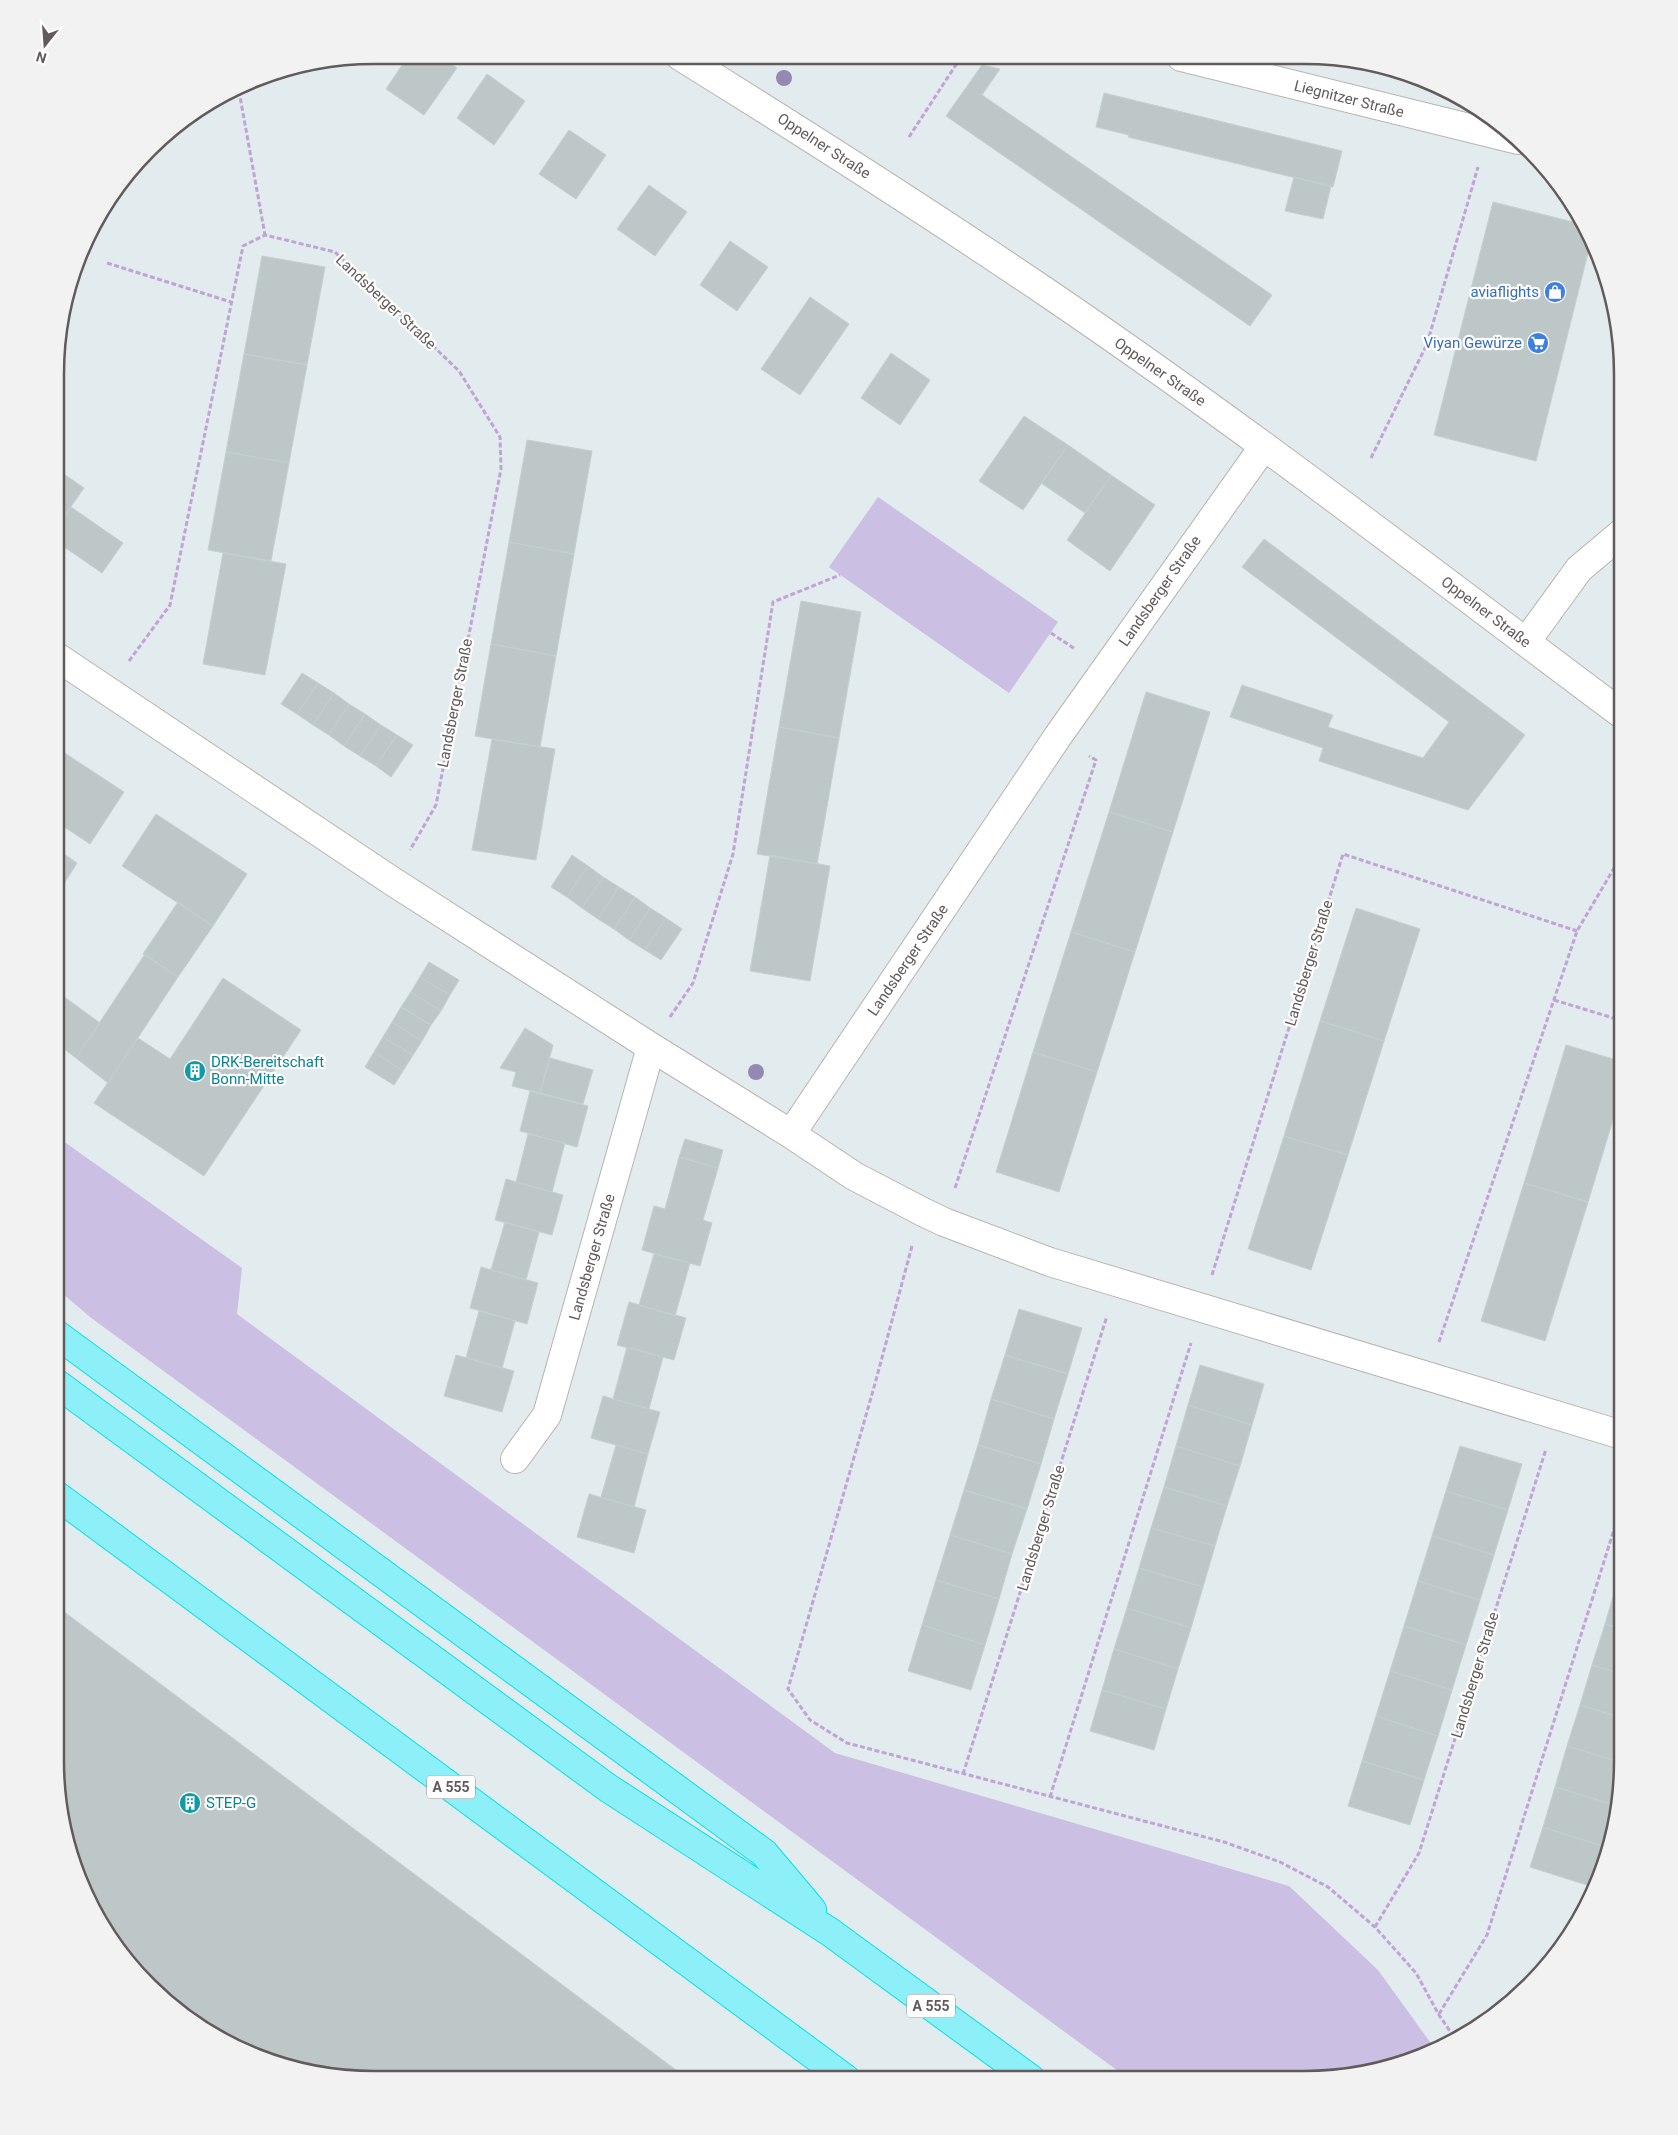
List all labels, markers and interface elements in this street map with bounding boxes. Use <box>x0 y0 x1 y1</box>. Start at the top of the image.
north arrow <box>20 20 70 70</box>
text: N <box>34 48 48 67</box>
street label: Liegnitzer Straße <box>1292 77 1406 121</box>
street label: Oppelner Straße <box>774 109 874 183</box>
street label: Landsberger Straße <box>332 251 440 353</box>
shop icon: aviaflights <box>1543 280 1567 304</box>
place label: aviaflights <box>1470 283 1539 301</box>
supermarket icon: Viyan Gewürze <box>1526 331 1550 355</box>
street label: Oppelner Straße <box>1111 334 1209 410</box>
place label: Viyan Gewürze <box>1424 334 1522 352</box>
street label: Landsberger Straße <box>1115 532 1205 650</box>
street label: Oppelner Straße <box>1438 572 1534 652</box>
street label: Landsberger Straße <box>434 637 476 769</box>
street label: Landsberger Straße <box>1281 898 1337 1028</box>
street label: Landsberger Straße <box>864 901 952 1019</box>
place label: DRK-Bereitschaft Bonn-Mitte <box>211 1053 324 1088</box>
building icon: DRK-Bereitschaft Bonn-Mitte <box>183 1059 207 1083</box>
street label: Landsberger Straße <box>565 1192 619 1322</box>
street label: Landsberger Straße <box>1013 1463 1069 1593</box>
street label: Landsberger Straße <box>1447 1610 1503 1740</box>
road number: A 555 <box>427 1775 475 1798</box>
building icon: STEP-G <box>178 1791 202 1815</box>
place label: STEP-G <box>206 1794 256 1812</box>
road number: A 555 <box>907 1994 955 2018</box>

